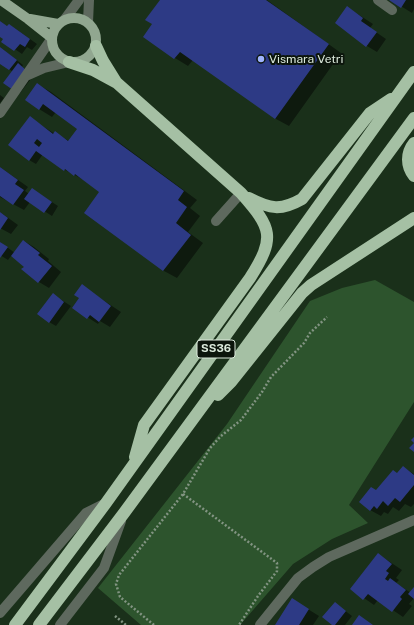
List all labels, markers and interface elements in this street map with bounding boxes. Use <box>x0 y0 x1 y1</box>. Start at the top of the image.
place label: Vismara Vetri <box>269 52 344 66</box>
marker: Vismara Vetri <box>256 54 266 64</box>
road number: SS36 <box>197 340 235 358</box>

